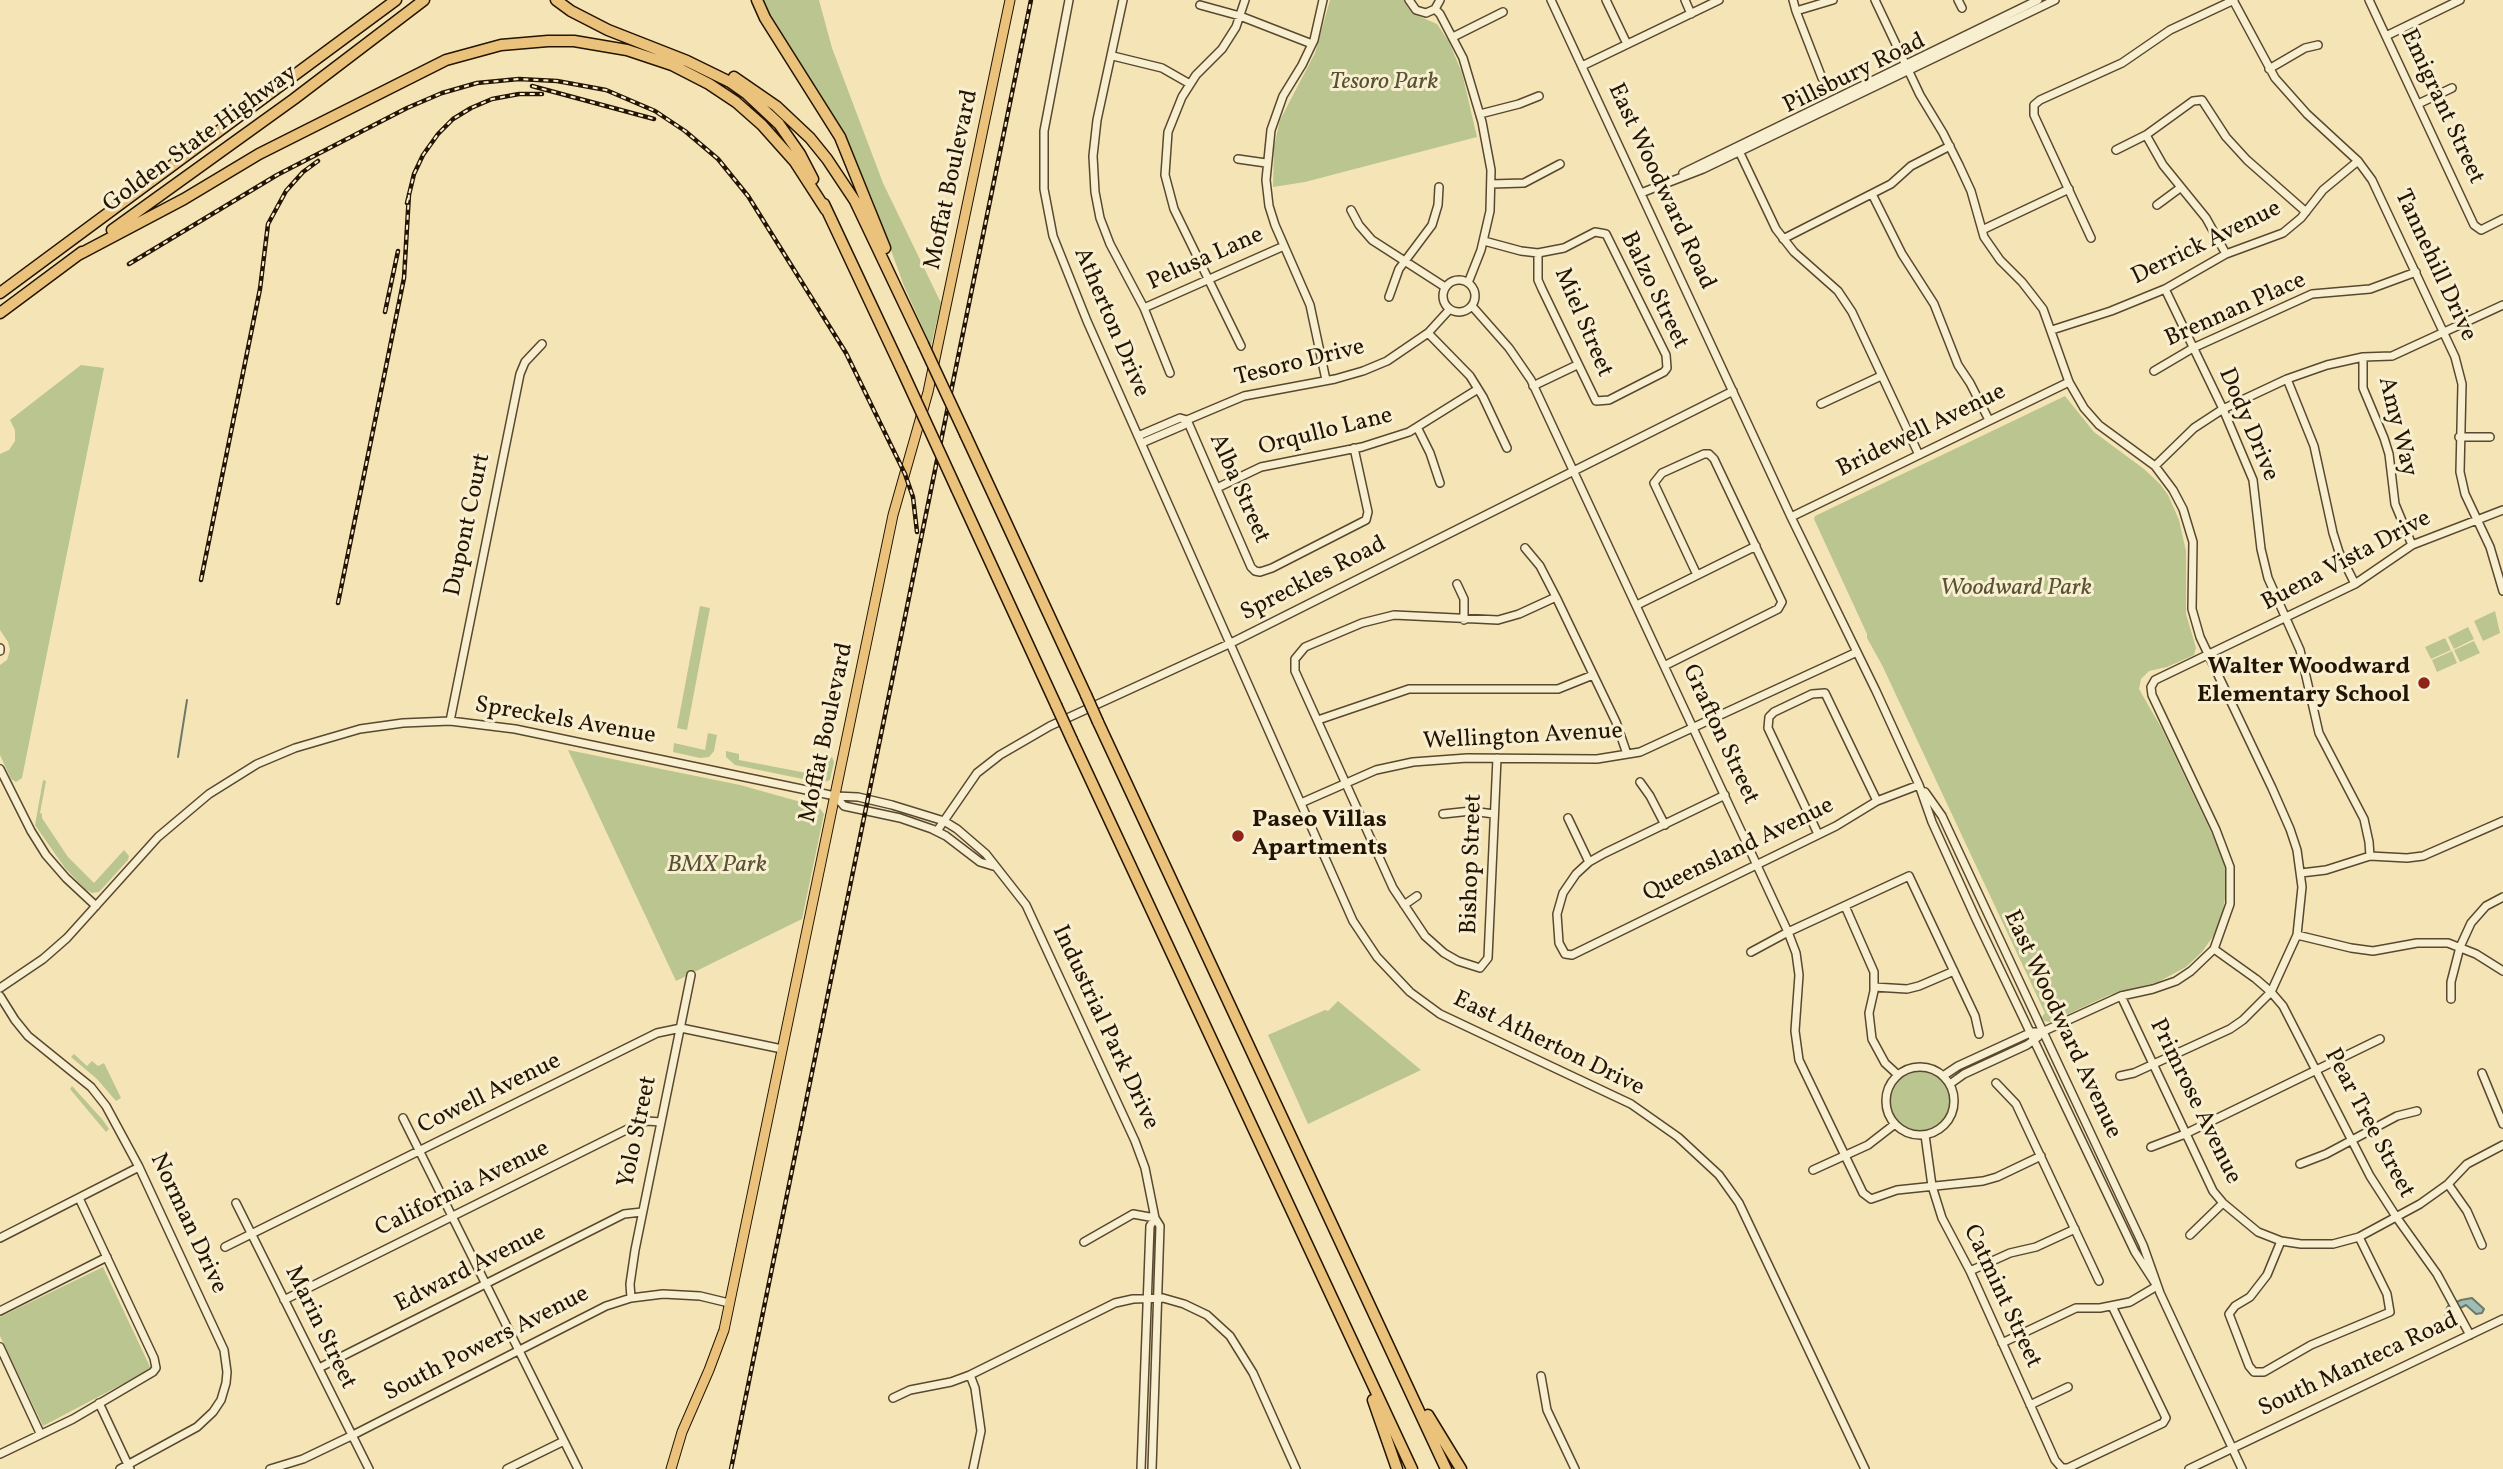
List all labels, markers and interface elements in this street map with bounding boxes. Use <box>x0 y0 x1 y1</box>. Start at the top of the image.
street label: Emigrant Street <box>2393 25 2489 189</box>
street label: Pillsbury Road <box>1779 28 1931 122</box>
street label: Golden State Highway <box>98 60 304 220</box>
park label: Tesoro Park <box>1330 70 1438 98</box>
street label: East Woodward Road <box>1600 79 1720 295</box>
street label: Moffat Boulevard <box>920 87 986 273</box>
street label: Tannehill Drive <box>2386 186 2482 346</box>
street label: Derrick Avenue <box>2128 195 2286 293</box>
street label: Pelusa Lane <box>1144 222 1268 298</box>
street label: Balzo Street <box>1612 228 1694 354</box>
street label: Atherton Drive <box>1066 244 1154 402</box>
street label: Miel Street <box>1546 264 1618 382</box>
street label: Brennan Place <box>2161 267 2311 355</box>
street label: Tesoro Drive <box>1232 334 1368 394</box>
street label: Dody Drive <box>2210 364 2284 486</box>
street label: Amy Way <box>2370 374 2422 480</box>
street label: Bridewell Avenue <box>1833 379 2011 485</box>
street label: Orqullo Lane <box>1256 402 1396 464</box>
street label: Alba Street <box>1201 430 1275 548</box>
street label: Dupont Court <box>440 451 498 599</box>
street label: Buena Vista Drive <box>2257 505 2437 619</box>
street label: Spreckles Road <box>1236 531 1392 629</box>
park label: Woodward Park <box>1940 576 2092 604</box>
street label: Moffat Boulevard <box>795 640 861 826</box>
place label: Walter Woodward Elementary School <box>2197 655 2410 711</box>
street label: Grafton Street <box>1674 661 1764 809</box>
marker: Walter Woodward Elementary School <box>2416 675 2432 691</box>
street label: Spreckels Avenue <box>472 692 658 752</box>
street label: Wellington Avenue <box>1422 718 1624 758</box>
street label: Queensland Avenue <box>1639 792 1839 910</box>
street label: Bishop Street <box>1456 793 1490 935</box>
place label: Paseo Villas Apartments <box>1252 808 1388 864</box>
marker: Paseo Villas Apartments <box>1230 828 1246 844</box>
park label: BMX Park <box>667 853 767 881</box>
street label: East Woodward Avenue <box>1995 906 2127 1144</box>
street label: Industrial Park Drive <box>1044 921 1164 1135</box>
street label: East Atherton Drive <box>1448 986 1648 1104</box>
street label: Primrose Avenue <box>2142 1015 2246 1189</box>
street label: Pear Tree Street <box>2316 1044 2420 1204</box>
street label: Cowell Avenue <box>414 1048 566 1142</box>
street label: Yolo Street <box>613 1074 665 1190</box>
street label: California Avenue <box>371 1135 555 1245</box>
street label: Norman Drive <box>142 1149 232 1299</box>
street label: Edward Avenue <box>391 1220 551 1320</box>
street label: Catmint Street <box>1955 1221 2047 1373</box>
street label: Marin Street <box>277 1262 361 1394</box>
street label: South Powers Avenue <box>380 1281 594 1409</box>
street label: South Manteca Road <box>2255 1307 2463 1425</box>

